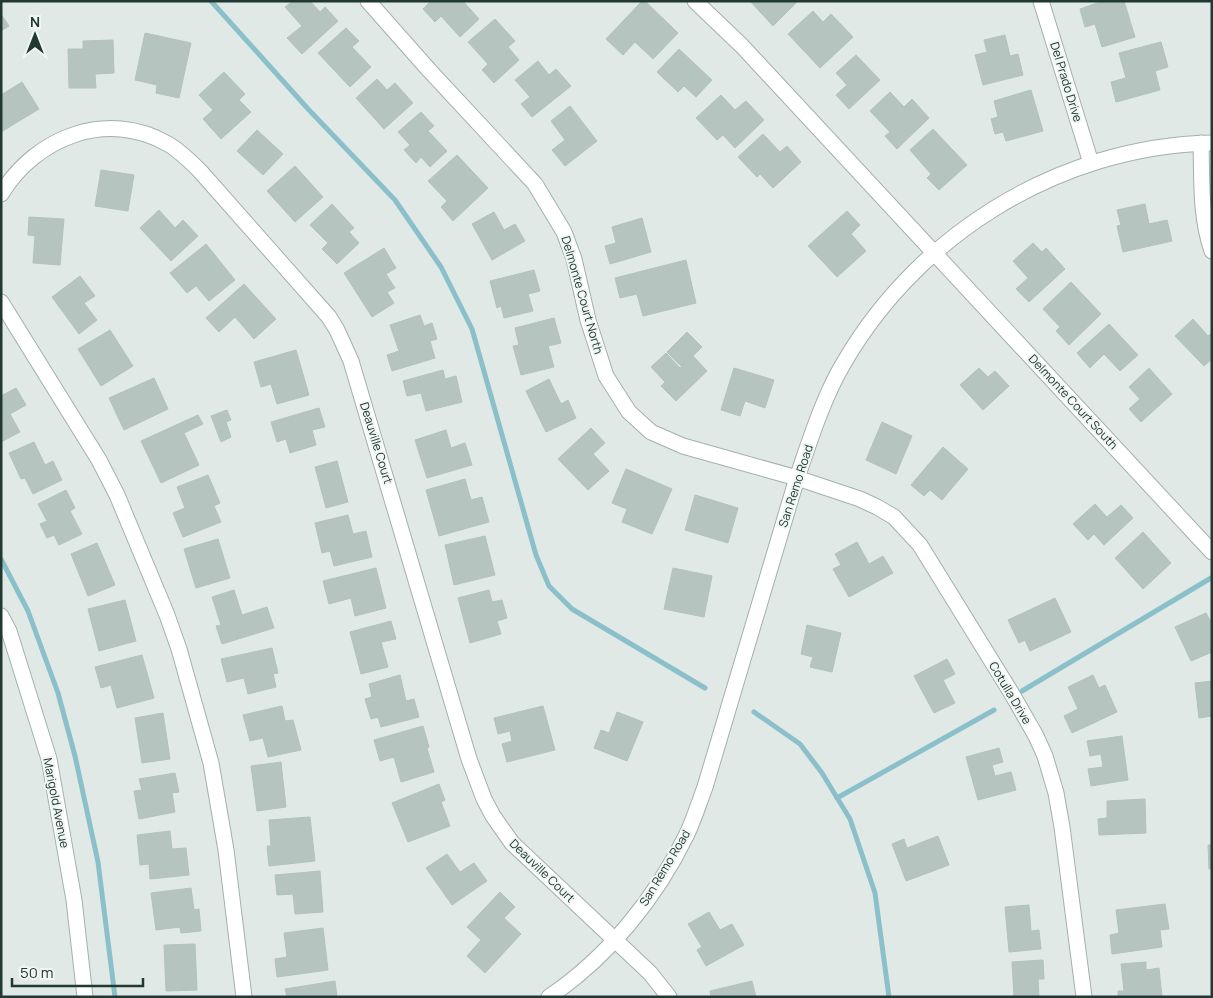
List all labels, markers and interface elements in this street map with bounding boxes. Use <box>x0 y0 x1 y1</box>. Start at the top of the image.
north arrow <box>10 10 60 60</box>
text: N <box>30 12 40 31</box>
street label: Del Prado Drive <box>1046 40 1087 124</box>
street label: Delmonte Court North <box>557 234 607 356</box>
street label: Delmonte Court South <box>1025 350 1122 453</box>
street label: Deauville Court <box>356 400 397 486</box>
street label: San Remo Road <box>774 442 817 529</box>
street label: Cotulla Drive <box>985 658 1036 727</box>
street label: Marigold Avenue <box>39 756 74 849</box>
street label: San Remo Road <box>635 826 694 909</box>
street label: Deauville Court <box>506 835 579 906</box>
scale bar <box>12 956 144 988</box>
text: 50 m <box>20 962 54 983</box>

